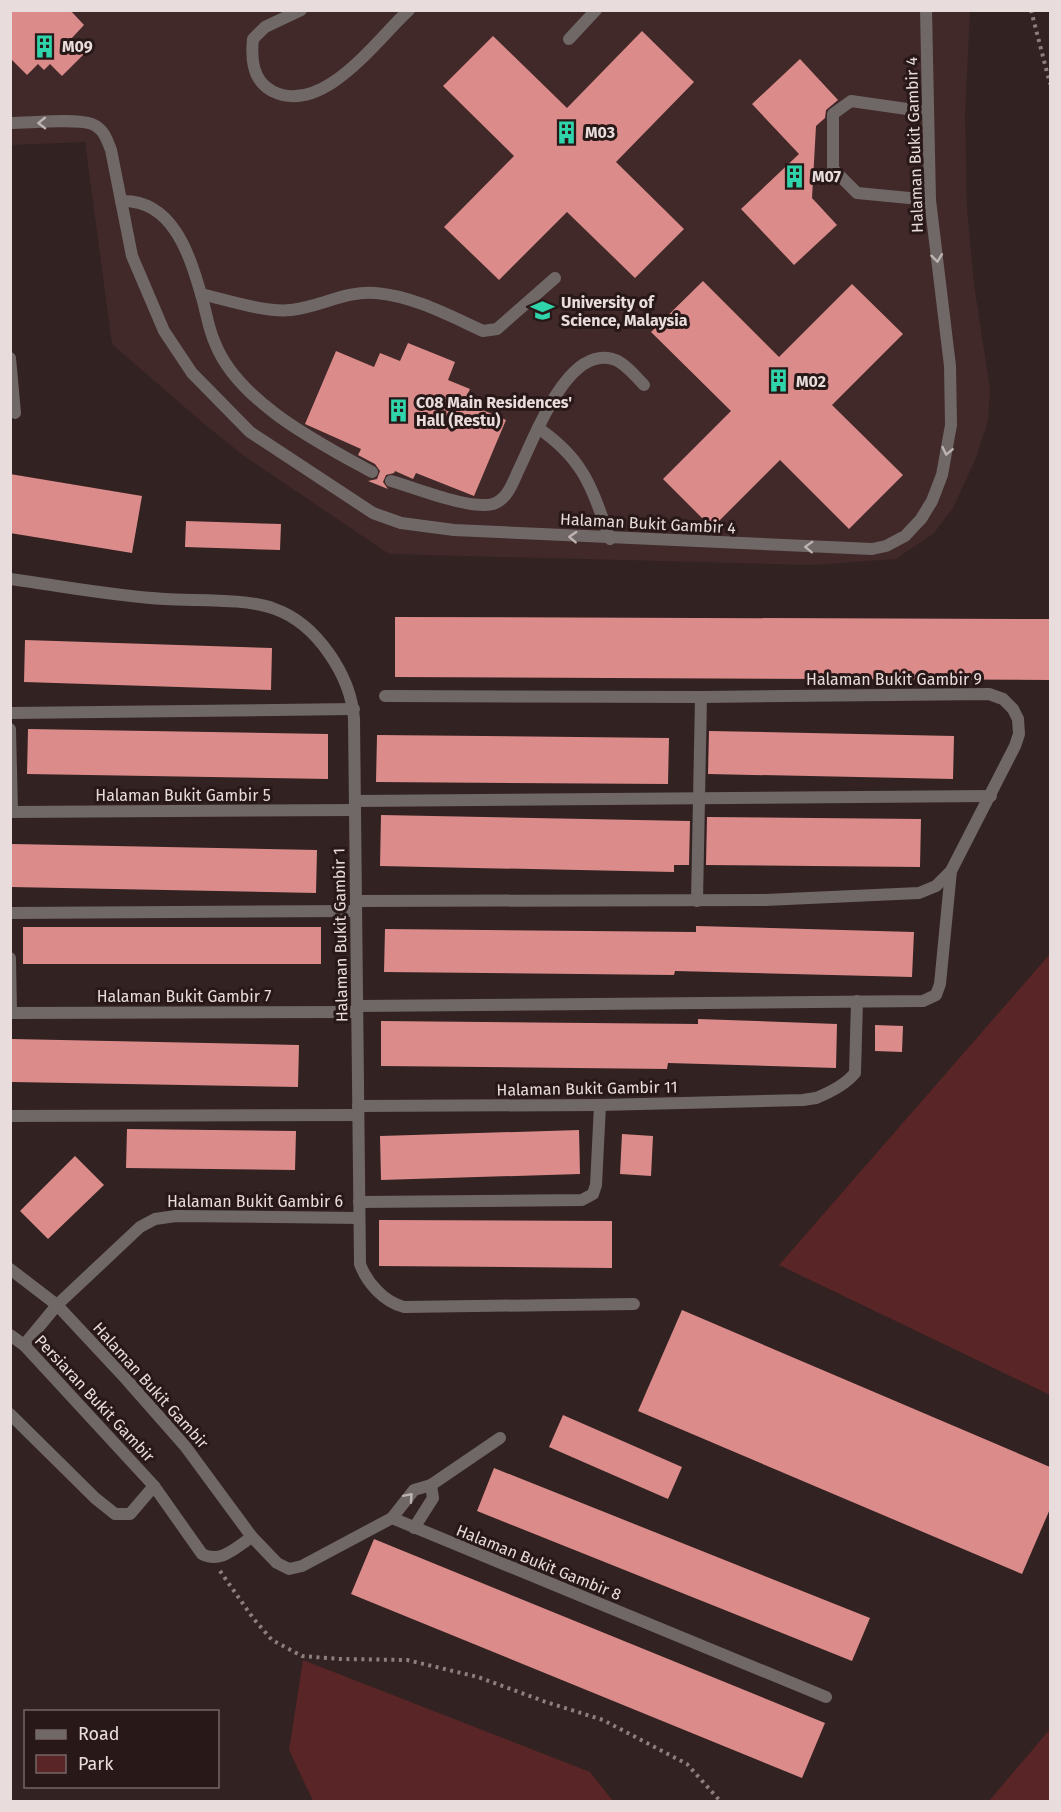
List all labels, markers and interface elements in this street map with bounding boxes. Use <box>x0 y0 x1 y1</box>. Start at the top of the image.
building icon: M09 <box>31 33 57 59</box>
place label: M09 <box>62 37 93 56</box>
street label: Halaman Bukit Gambir 4 <box>902 56 927 233</box>
one-way arrow <box>37 116 46 129</box>
building icon: M03 <box>554 119 580 145</box>
place label: M03 <box>585 123 615 142</box>
building icon: M07 <box>781 163 807 189</box>
place label: M07 <box>812 167 842 186</box>
one-way arrow <box>930 253 943 262</box>
place label: University of Science, Malaysia <box>561 293 688 330</box>
school or university icon: University of Science, Malaysia <box>530 298 556 324</box>
building icon: M02 <box>765 368 791 394</box>
place label: M02 <box>796 372 826 391</box>
place label: C08 Main Residences' Hall (Restu) <box>416 393 572 430</box>
building icon: C08 Main Residences' Hall (Restu) <box>385 398 411 424</box>
one-way arrow <box>941 446 954 456</box>
street label: Halaman Bukit Gambir 4 <box>560 509 737 538</box>
one-way arrow <box>568 530 577 543</box>
one-way arrow <box>805 541 814 553</box>
street label: Halaman Bukit Gambir 9 <box>806 670 982 689</box>
street label: Halaman Bukit Gambir 5 <box>95 786 271 805</box>
street label: Halaman Bukit Gambir 1 <box>329 848 352 1022</box>
street label: Halaman Bukit Gambir 7 <box>97 987 271 1006</box>
street label: Halaman Bukit Gambir 11 <box>496 1077 678 1100</box>
street label: Halaman Bukit Gambir 6 <box>167 1192 343 1211</box>
street label: Halaman Bukit Gambir <box>89 1318 213 1453</box>
street label: Persiaran Bukit Gambir <box>31 1331 159 1466</box>
one-way arrow <box>402 1493 413 1504</box>
street label: Halaman Bukit Gambir 8 <box>454 1521 624 1604</box>
legend <box>24 1710 219 1788</box>
text: Road <box>78 1723 120 1745</box>
text: Park <box>78 1753 114 1775</box>

